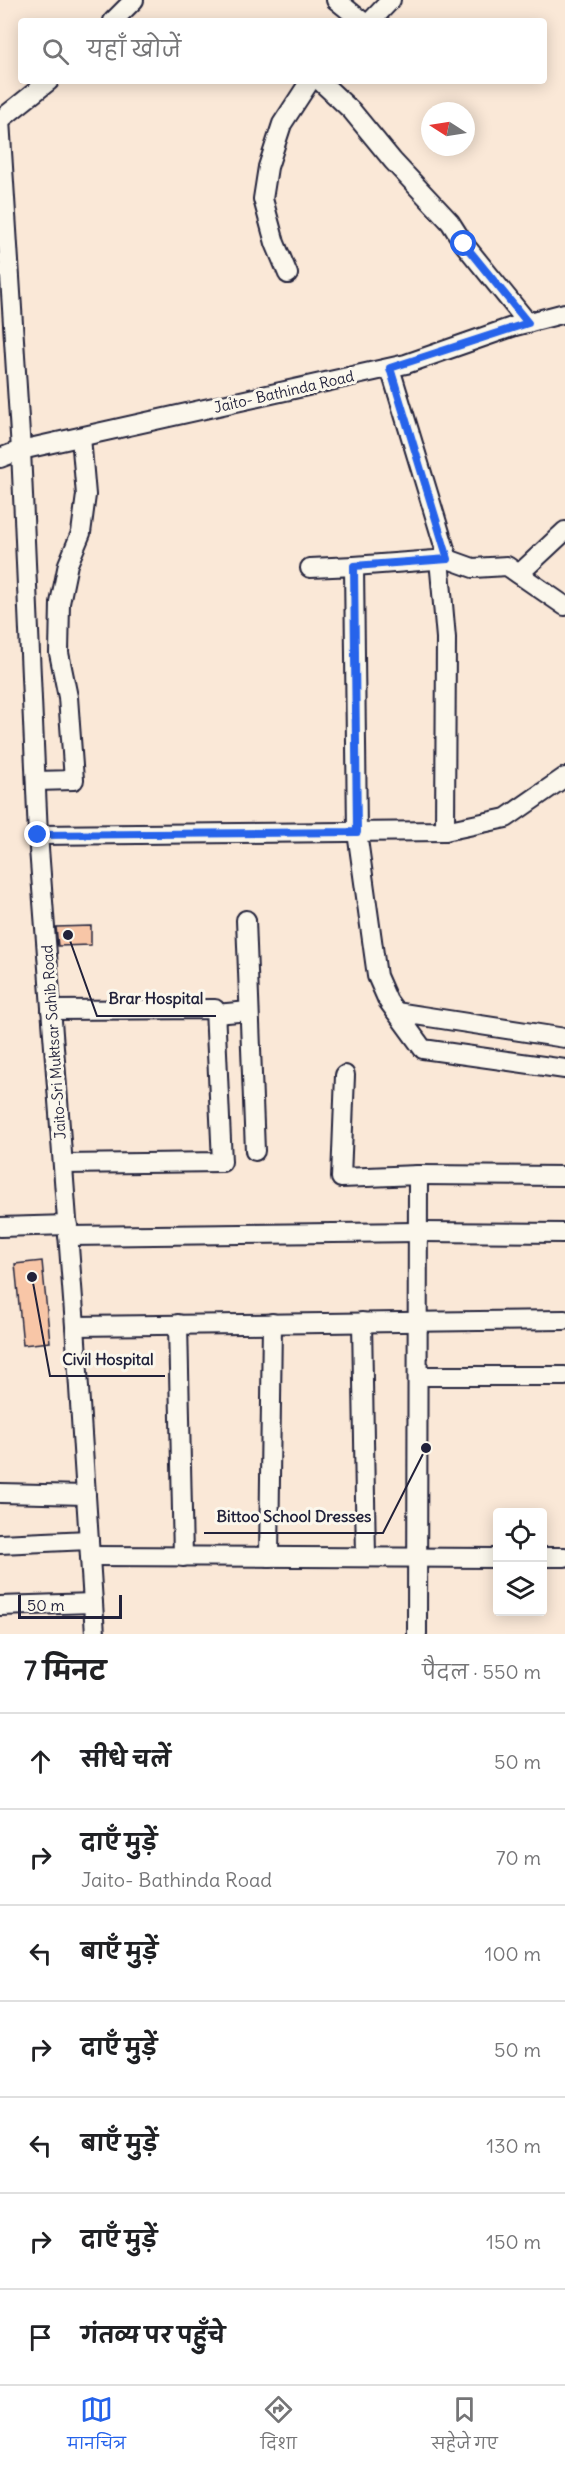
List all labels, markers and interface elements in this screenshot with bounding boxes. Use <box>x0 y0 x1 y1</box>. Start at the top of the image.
search box <box>18 18 547 84</box>
icon: search <box>39 35 72 68</box>
text: यहाँ खोजें <box>87 35 181 63</box>
north arrow <box>421 102 475 156</box>
route start <box>450 230 476 256</box>
street label: Jaito- Bathinda Road <box>212 366 356 417</box>
route end <box>24 821 50 847</box>
street label: Jaito-Sri Muktsar Sahib Road <box>37 944 70 1140</box>
callout: Brar Hospital <box>97 982 216 1016</box>
text: Brar Hospital <box>109 988 203 1009</box>
callout: Civil Hospital <box>50 1342 165 1376</box>
text: Civil Hospital <box>62 1349 154 1370</box>
callout: Bittoo School Dresses <box>204 1499 383 1533</box>
text: Bittoo School Dresses <box>217 1506 371 1526</box>
map controls <box>493 1508 547 1616</box>
button: locate <box>493 1508 547 1562</box>
button: layers <box>493 1562 547 1616</box>
scale bar <box>18 1592 122 1620</box>
text: 50 m <box>27 1595 65 1615</box>
text: 7 मिनट <box>24 1654 106 1687</box>
text: पैदल · 550 m <box>422 1659 541 1684</box>
icon: ahead <box>24 1745 57 1778</box>
text: सीधे चलें <box>81 1745 171 1773</box>
text: 50 m <box>494 1749 541 1774</box>
text: दाएँ मुड़ें <box>81 1828 157 1856</box>
icon: right <box>24 1841 57 1874</box>
text: 70 m <box>496 1845 541 1870</box>
text: Jaito- Bathinda Road <box>81 1867 272 1892</box>
icon: left <box>24 1937 57 1970</box>
text: बाएँ मुड़ें <box>81 1937 158 1965</box>
text: 100 m <box>484 1941 541 1966</box>
icon: right <box>24 2033 57 2066</box>
text: दाएँ मुड़ें <box>81 2033 157 2061</box>
text: 50 m <box>494 2037 541 2062</box>
icon: left <box>24 2129 57 2162</box>
text: बाएँ मुड़ें <box>81 2129 158 2157</box>
text: 130 m <box>486 2133 541 2158</box>
icon: right <box>24 2225 57 2258</box>
text: दाएँ मुड़ें <box>81 2225 157 2253</box>
text: 150 m <box>486 2229 541 2254</box>
icon: arrive <box>24 2321 57 2354</box>
text: गंतव्य पर पहुँचे <box>81 2321 225 2349</box>
tab: मानचित्र <box>67 2393 126 2461</box>
tab: दिशा <box>261 2393 297 2461</box>
tab: सहेजे गए <box>432 2393 498 2461</box>

